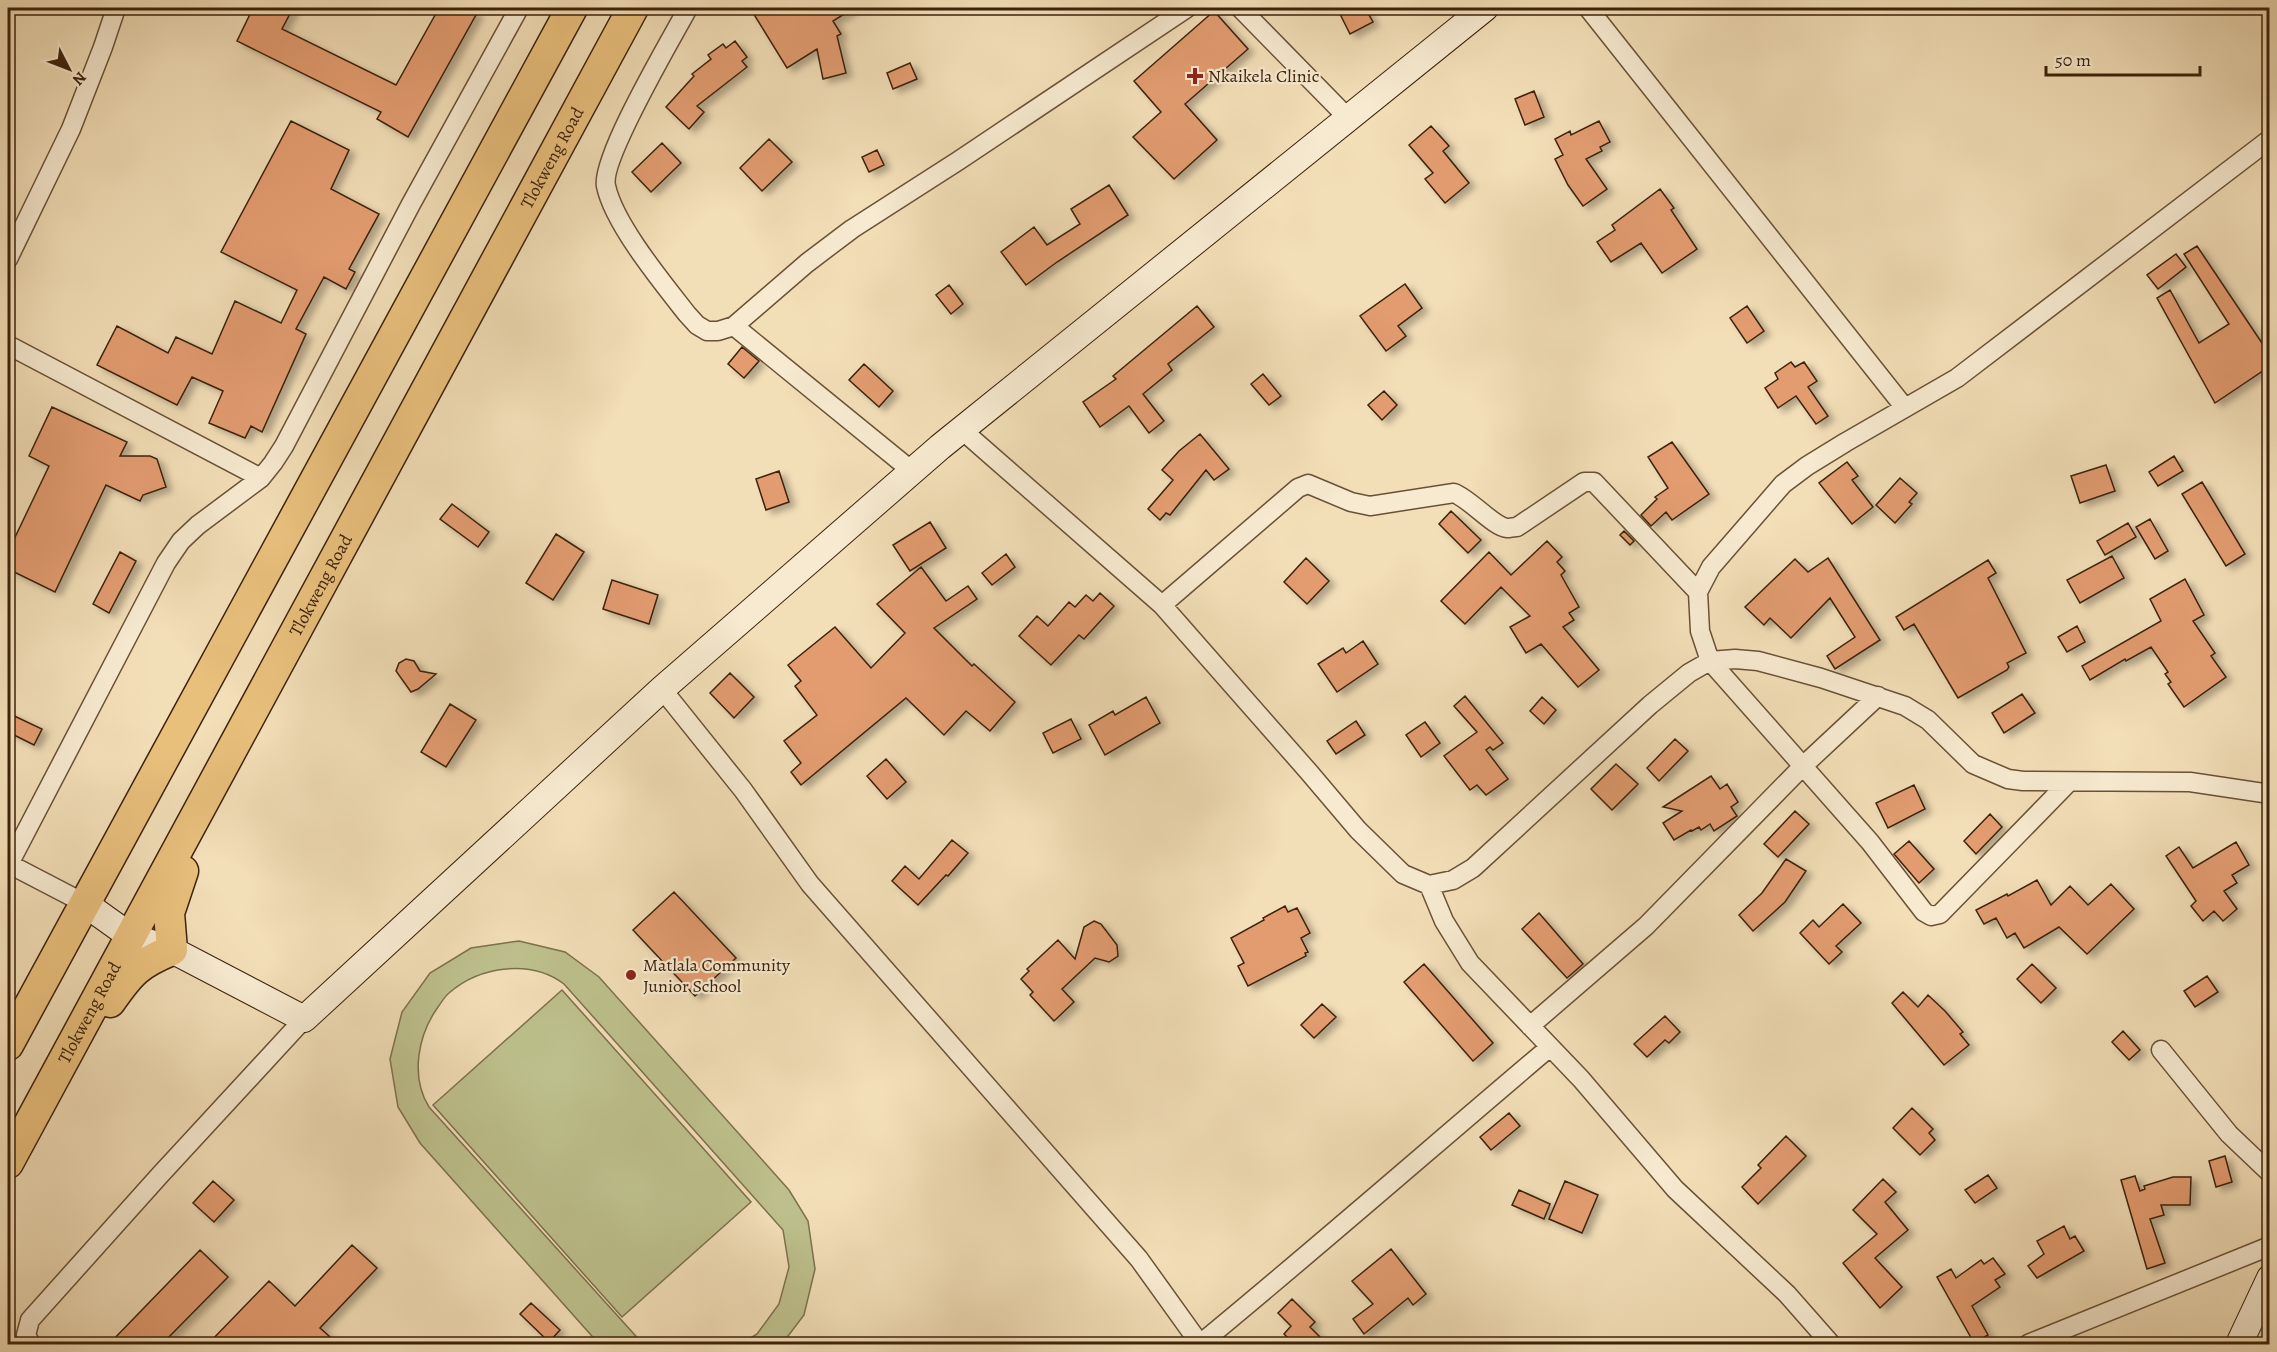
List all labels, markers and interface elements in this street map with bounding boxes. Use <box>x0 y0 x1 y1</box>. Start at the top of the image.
north arrow <box>39 39 99 99</box>
scale bar <box>2046 39 2200 77</box>
text: 50 m <box>2055 48 2091 72</box>
place label: Nkaikela Clinic <box>1208 64 1319 88</box>
text: N <box>67 67 91 90</box>
marker: Nkaikela Clinic <box>1186 67 1204 85</box>
street label: Tlokweng Road <box>515 102 589 213</box>
street label: Tlokweng Road <box>283 530 358 640</box>
place label: Matlala Community Junior School <box>643 953 791 998</box>
street label: Tlokweng Road <box>52 957 127 1068</box>
marker: Matlala Community Junior School <box>624 968 638 982</box>

